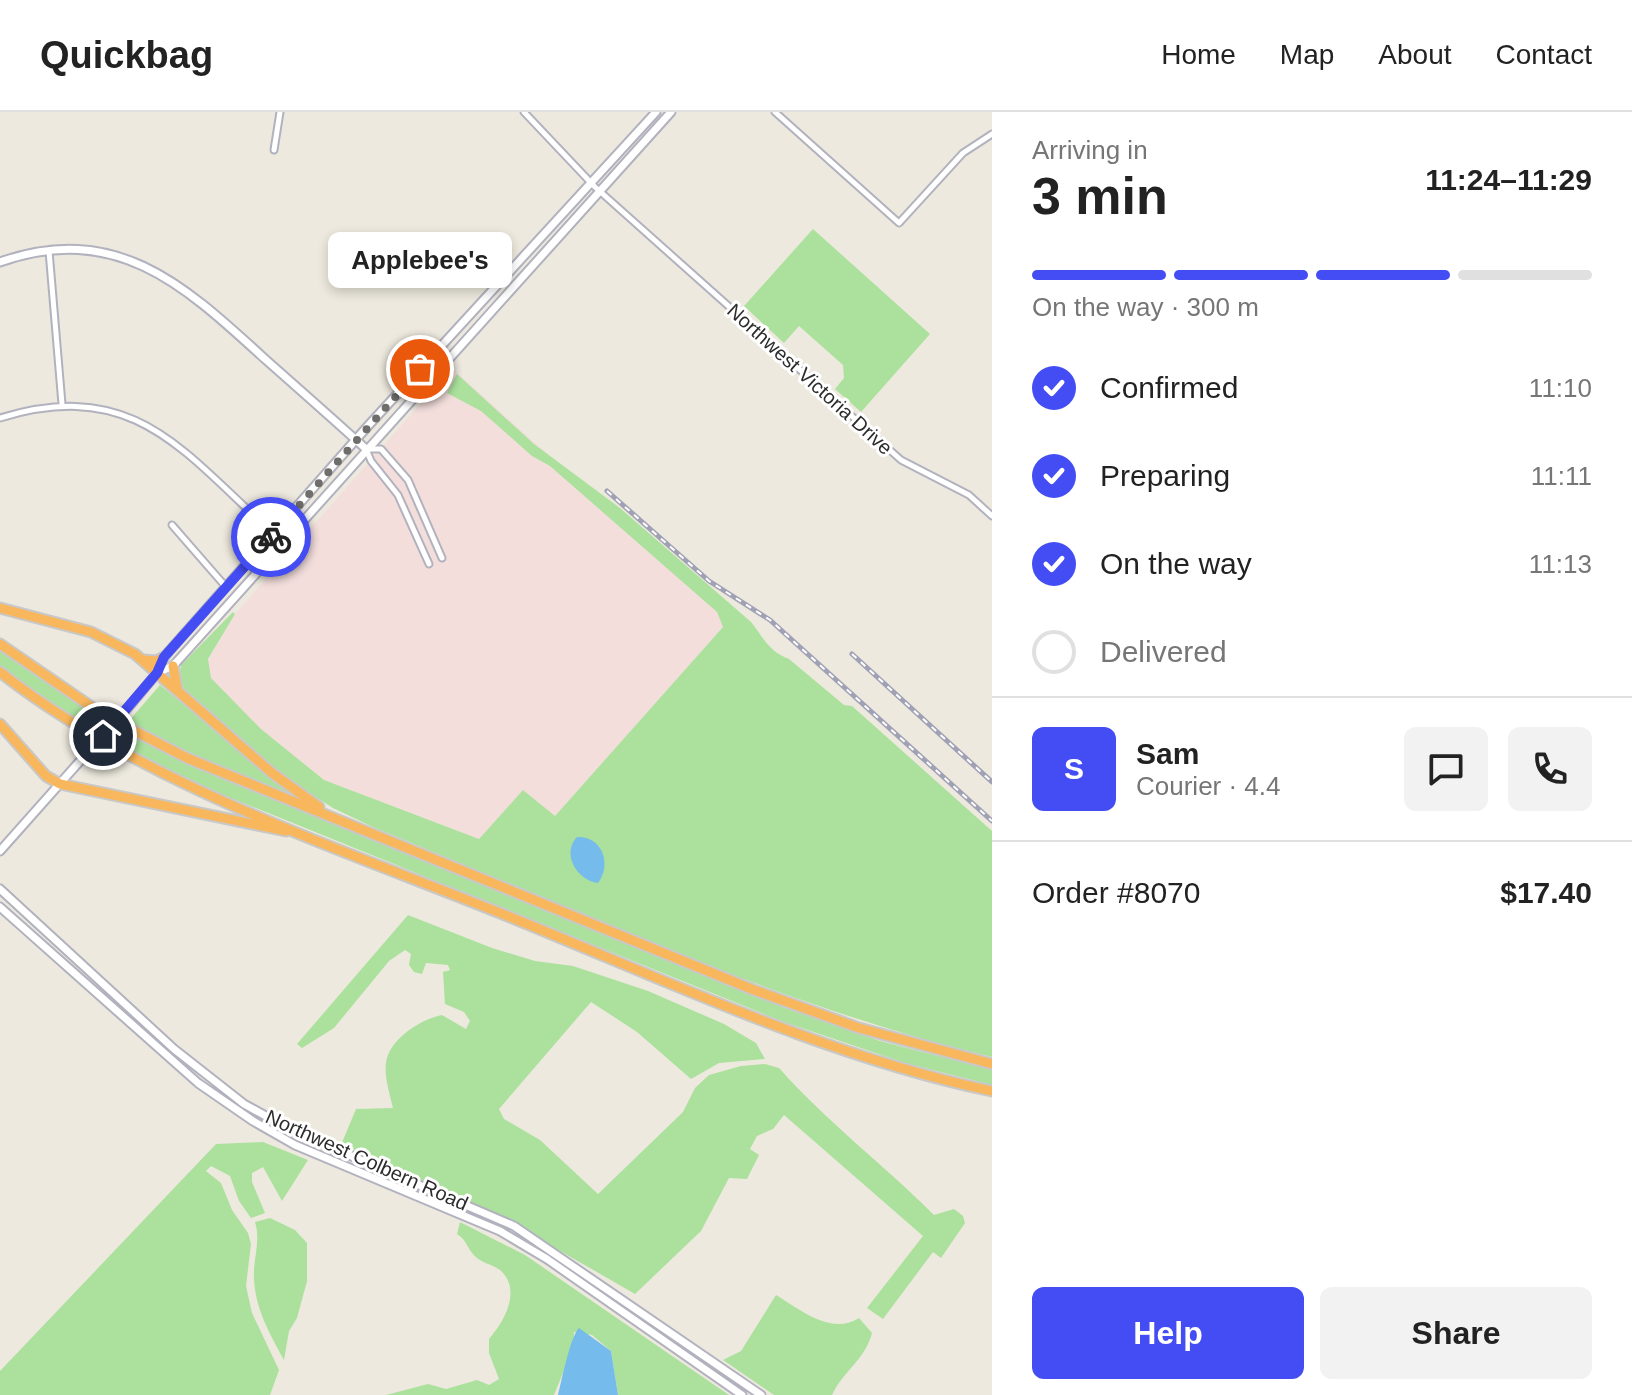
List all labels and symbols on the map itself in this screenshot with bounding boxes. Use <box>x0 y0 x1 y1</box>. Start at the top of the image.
callout: Applebee's <box>328 233 512 289</box>
street label: Northwest Victoria Drive <box>723 299 897 459</box>
pin <box>386 335 454 403</box>
courier <box>231 497 311 577</box>
pin <box>69 702 137 770</box>
street label: Northwest Colbern Road <box>262 1105 472 1215</box>

